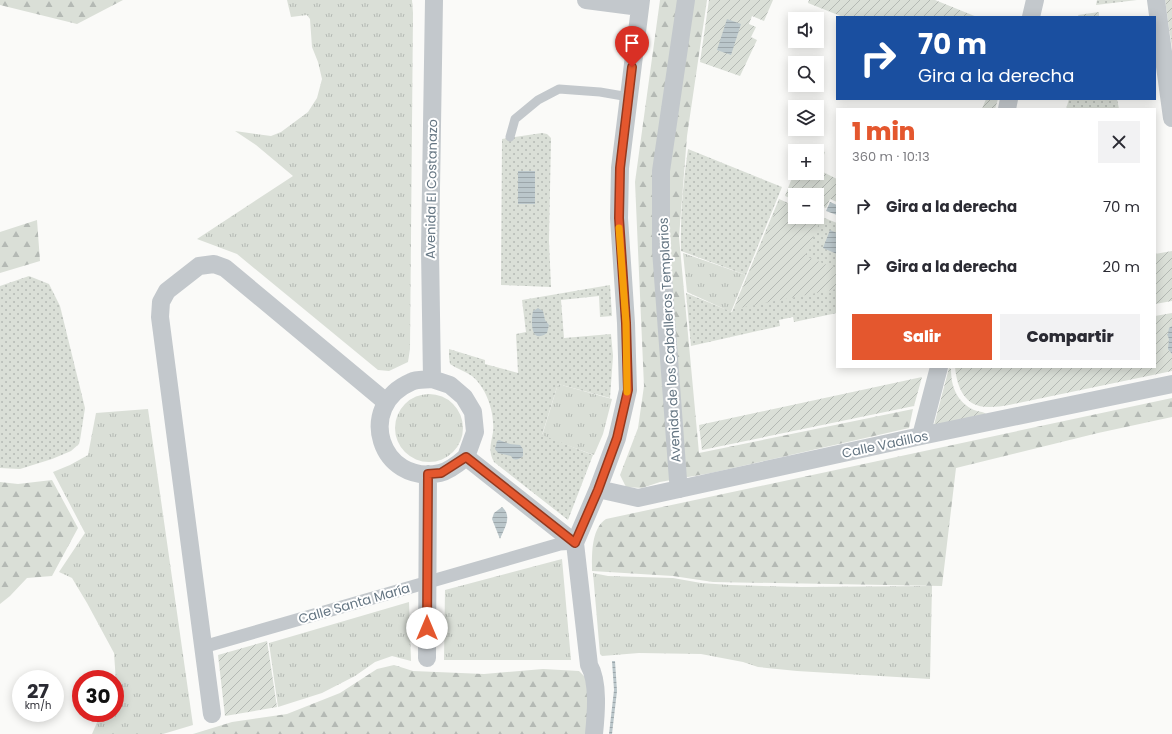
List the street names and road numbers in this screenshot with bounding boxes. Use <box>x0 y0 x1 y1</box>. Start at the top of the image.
street label: Avenida El Costanazo <box>421 119 442 259</box>
street label: Avenida de los Caballeros Templarios <box>654 217 685 463</box>
street label: Calle Vadillos <box>840 426 930 463</box>
street label: Calle Santa María <box>296 578 412 629</box>

